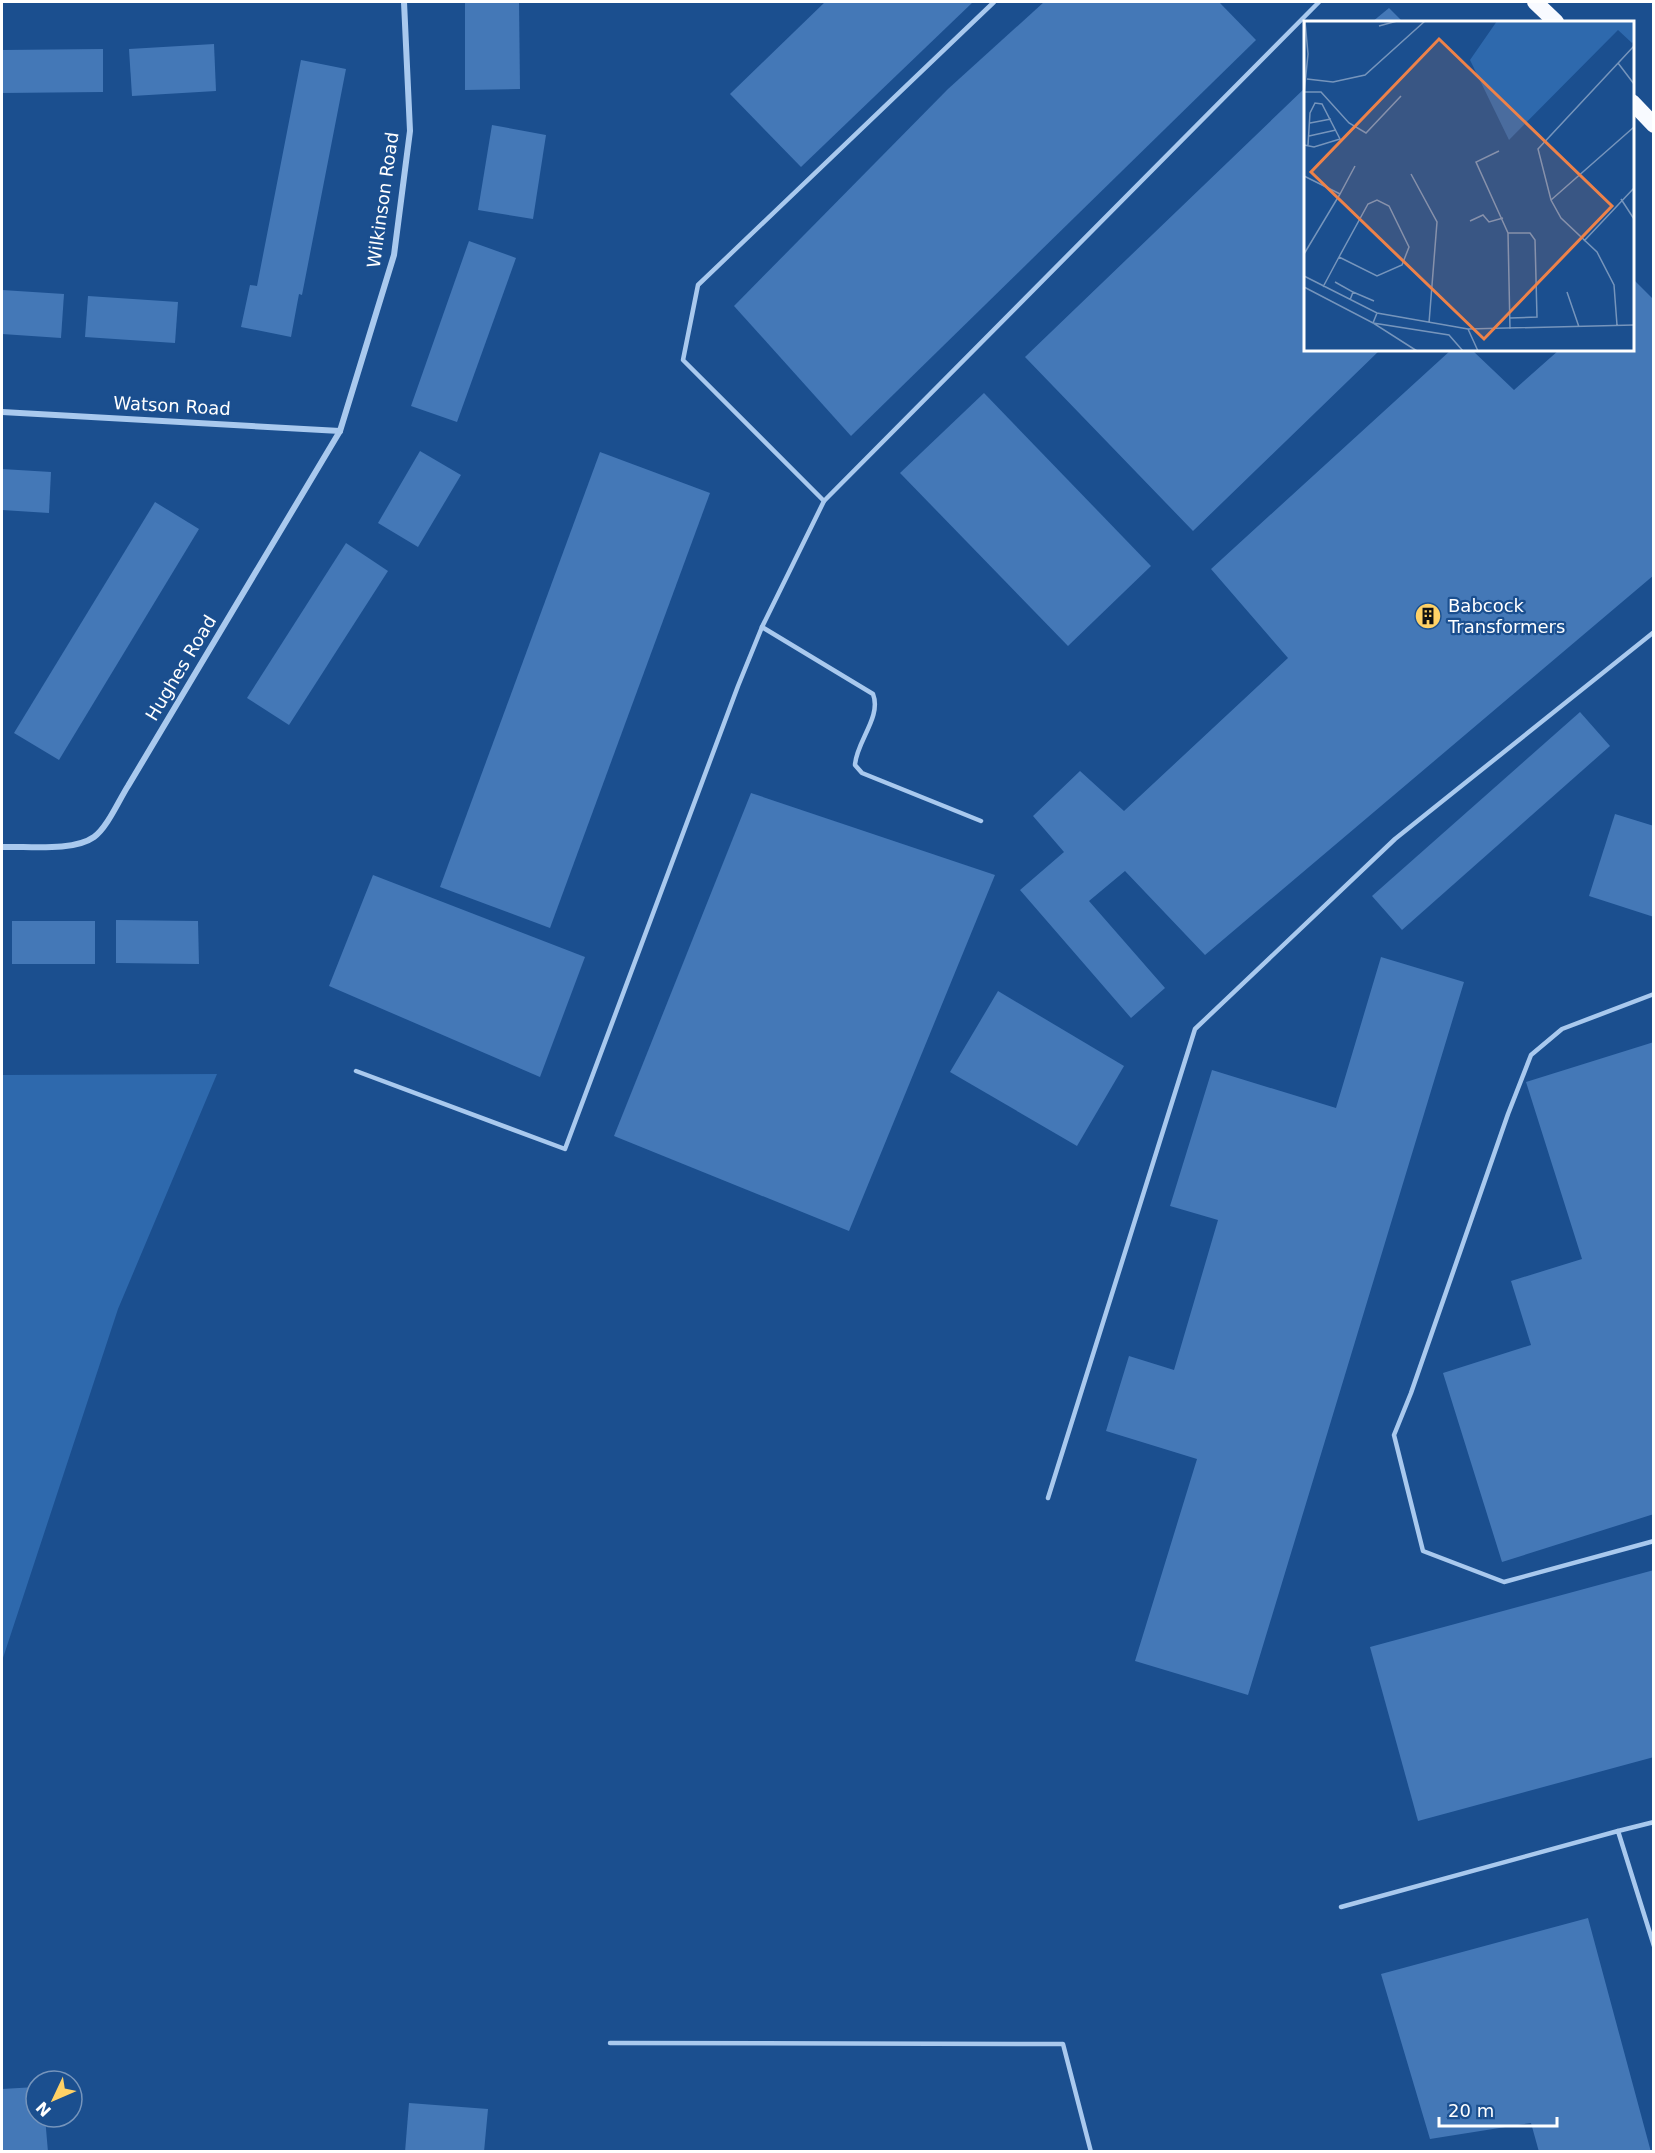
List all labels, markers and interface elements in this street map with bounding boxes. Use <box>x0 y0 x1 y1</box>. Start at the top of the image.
inset map <box>1304 21 1634 351</box>
street label: Wilkinson Road <box>363 131 402 269</box>
street label: Watson Road <box>113 392 231 419</box>
place label: Babcock Transformers <box>1447 595 1565 637</box>
building icon: Babcock Transformers <box>1413 601 1443 631</box>
street label: Hughes Road <box>141 611 220 724</box>
north arrow <box>24 2069 84 2129</box>
scale bar <box>1439 2090 1558 2128</box>
text: N <box>32 2098 55 2120</box>
text: 20 m <box>1448 2100 1494 2121</box>

